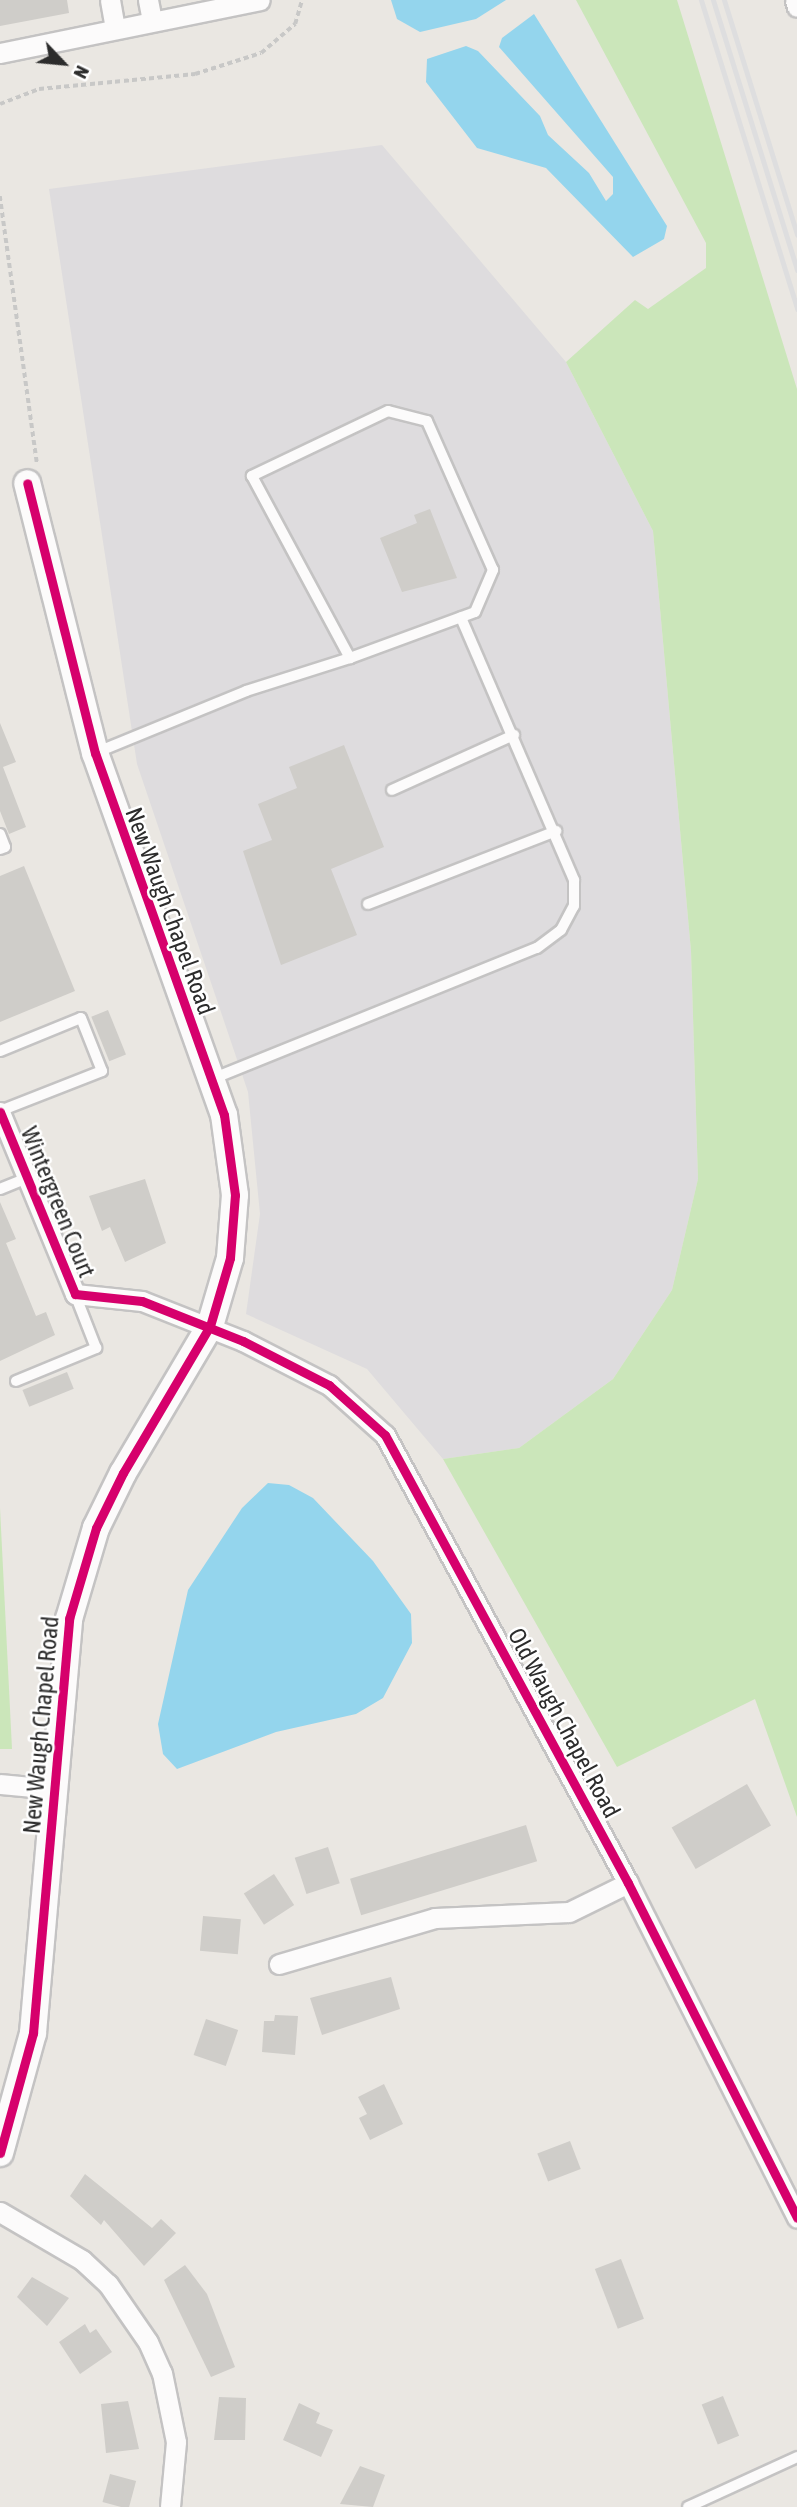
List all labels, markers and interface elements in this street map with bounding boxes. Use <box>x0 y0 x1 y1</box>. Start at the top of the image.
north arrow <box>28 28 98 98</box>
text: N <box>70 62 94 82</box>
street label: New Waugh Chapel Road <box>119 803 221 1019</box>
street label: Wintergreen Court <box>15 1122 101 1282</box>
street label: New Waugh Chapel Road <box>17 1615 65 1835</box>
street label: Old Waugh Chapel Road <box>502 1623 626 1823</box>

